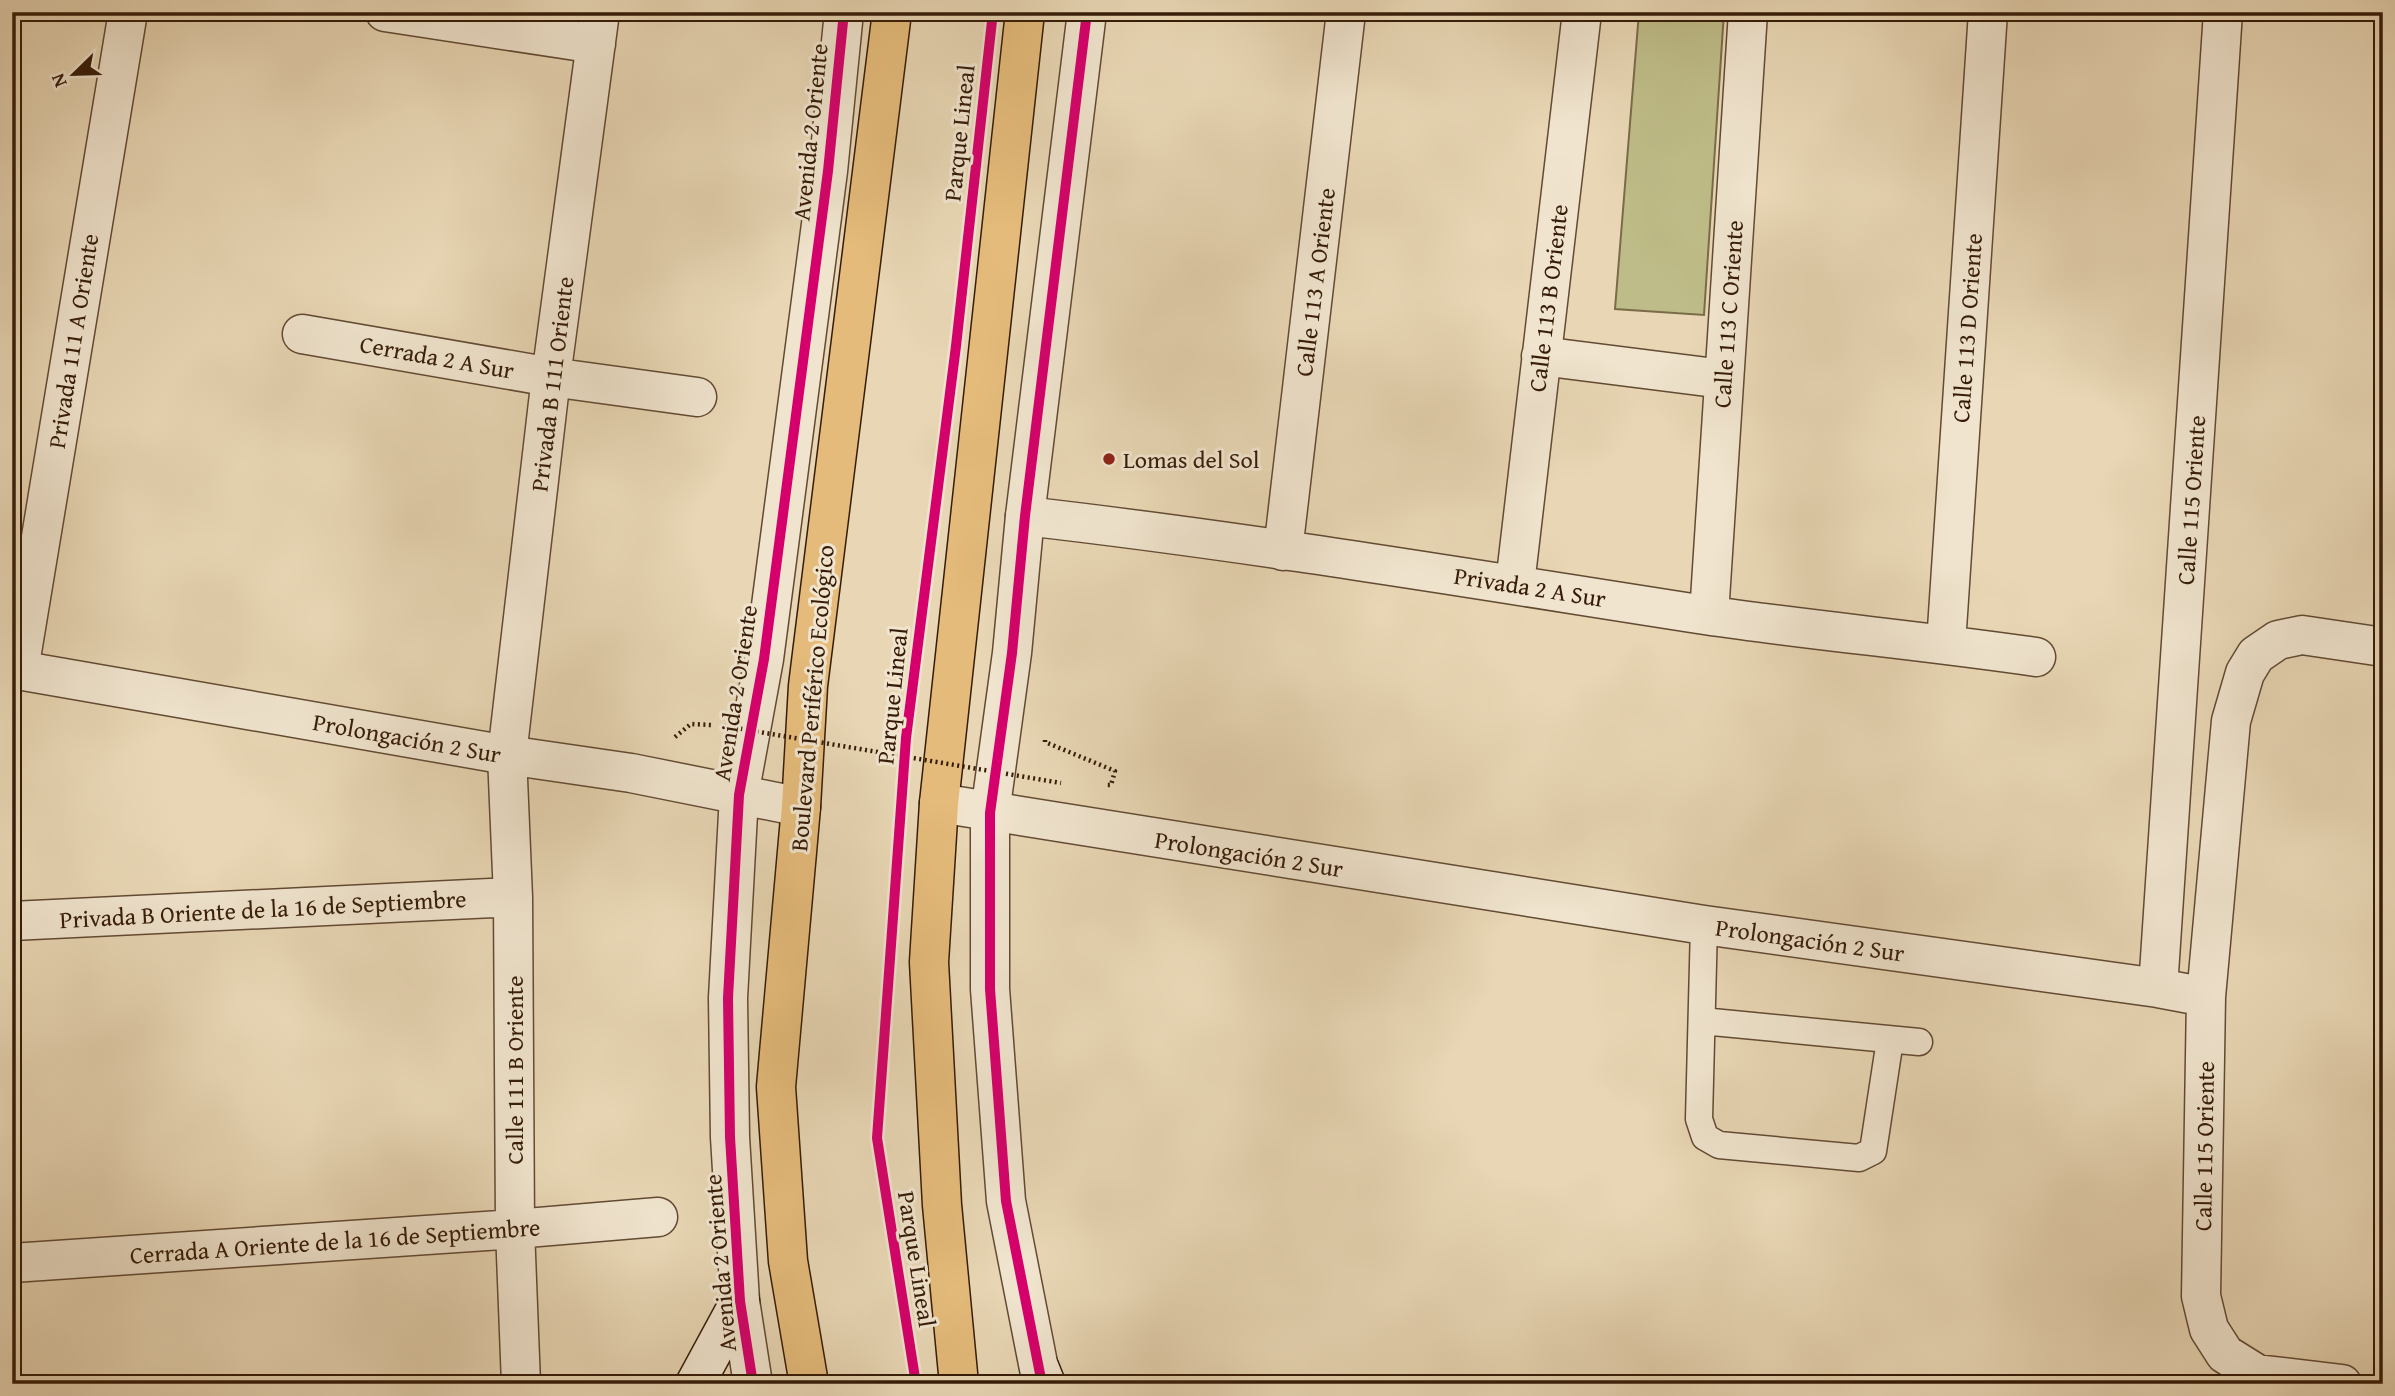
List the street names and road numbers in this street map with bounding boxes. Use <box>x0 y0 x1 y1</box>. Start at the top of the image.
street label: Avenida 2 Oriente <box>783 42 837 222</box>
street label: Parque Lineal <box>934 63 984 203</box>
street label: Calle 113 A Oriente <box>1286 186 1344 378</box>
street label: Calle 113 B Oriente <box>1519 202 1577 394</box>
street label: Calle 113 C Oriente <box>1704 219 1752 409</box>
street label: Privada 111 A Oriente <box>39 231 107 451</box>
street label: Calle 113 D Oriente <box>1943 232 1991 424</box>
street label: Privada B 111 Oriente <box>521 275 583 493</box>
street label: Cerrada 2 A Sur <box>357 326 517 388</box>
street label: Calle 115 Oriente <box>2168 414 2214 586</box>
street label: Boulevard Periférico Ecológico <box>781 543 843 853</box>
street label: Privada 2 A Sur <box>1452 558 1608 616</box>
street label: Avenida 2 Oriente <box>704 602 766 784</box>
street label: Parque Lineal <box>867 626 917 766</box>
street label: Prolongación 2 Sur <box>310 704 504 772</box>
street label: Prolongación 2 Sur <box>1152 822 1346 886</box>
street label: Privada B Oriente de la 16 de Septiembre <box>59 881 467 937</box>
street label: Prolongación 2 Sur <box>1713 909 1907 971</box>
street label: Calle 111 B Oriente <box>497 976 532 1164</box>
street label: Calle 115 Oriente <box>2185 1061 2223 1231</box>
street label: Avenida 2 Oriente <box>695 1173 745 1353</box>
street label: Parque Lineal <box>889 1189 945 1330</box>
street label: Cerrada A Oriente de la 16 de Septiembre <box>129 1209 541 1273</box>

